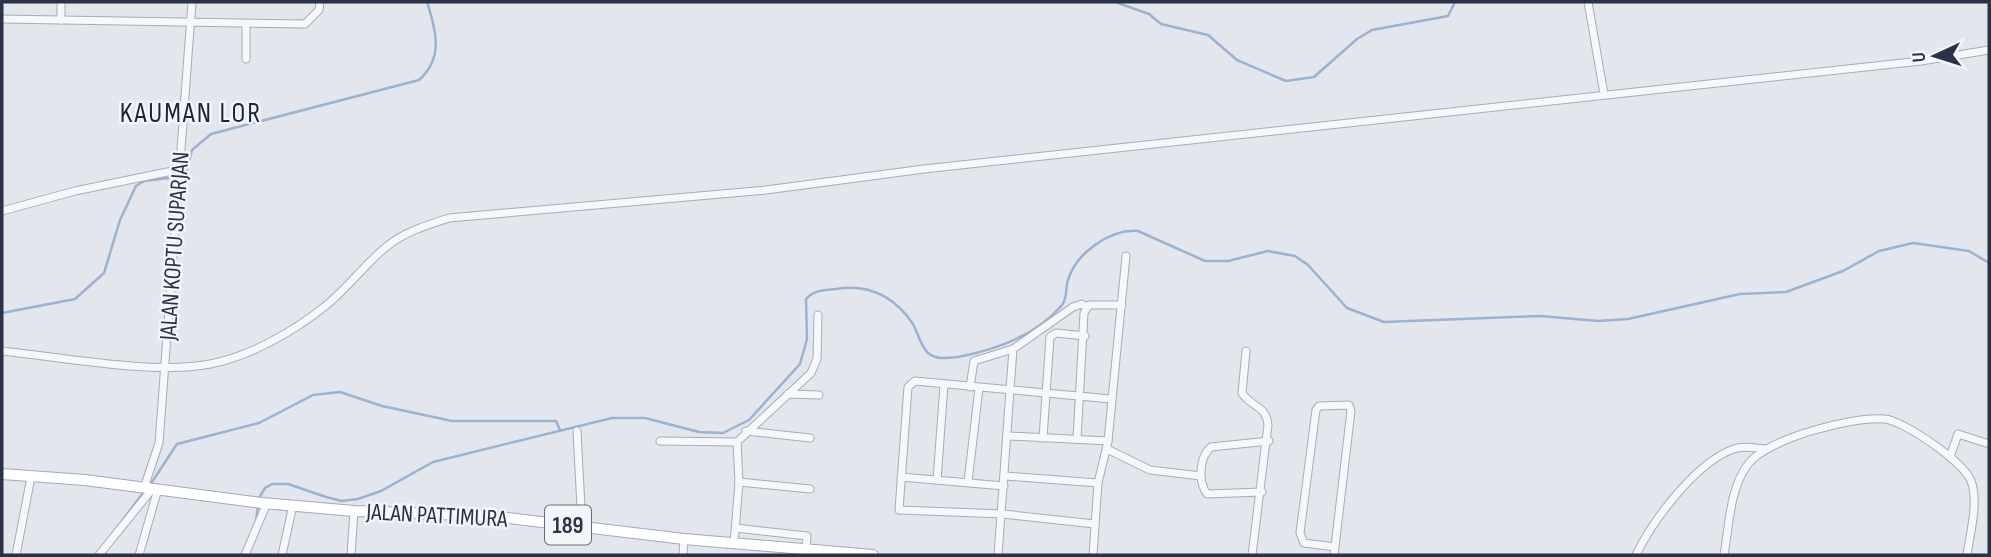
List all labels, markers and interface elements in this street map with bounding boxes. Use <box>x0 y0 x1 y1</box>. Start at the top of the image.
north arrow <box>1900 21 1970 91</box>
text: U <box>1908 51 1931 63</box>
district label: KAUMAN LOR <box>120 97 262 130</box>
street label: JALAN KOPTU SUPARJAN <box>153 151 196 342</box>
street label: JALAN PATTIMURA <box>365 497 509 534</box>
road number: 189 <box>545 505 591 544</box>

